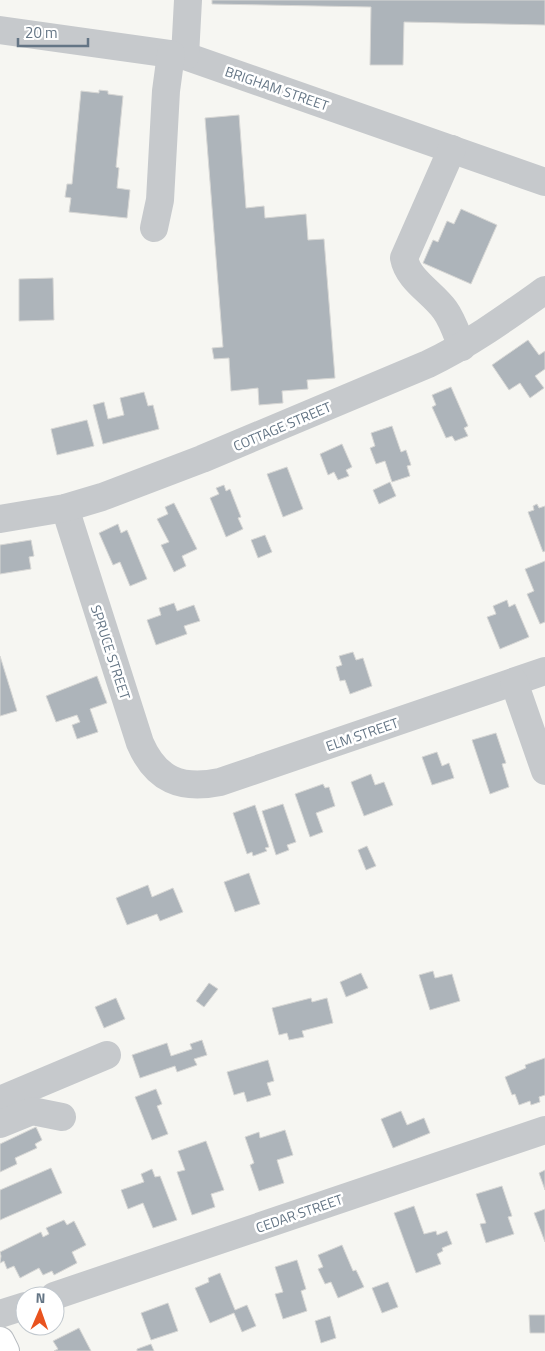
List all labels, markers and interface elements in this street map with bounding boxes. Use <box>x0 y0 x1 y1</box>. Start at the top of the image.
scale bar <box>18 15 88 47</box>
text: 20 m <box>25 21 58 44</box>
street label: BRIGHAM STREET <box>222 60 332 116</box>
street label: COTTAGE STREET <box>230 396 335 456</box>
street label: SPRUCE STREET <box>86 602 136 703</box>
street label: ELM STREET <box>323 712 402 756</box>
street label: CEDAR STREET <box>253 1188 346 1238</box>
north arrow <box>15 1286 65 1336</box>
text: N <box>35 1287 46 1308</box>

